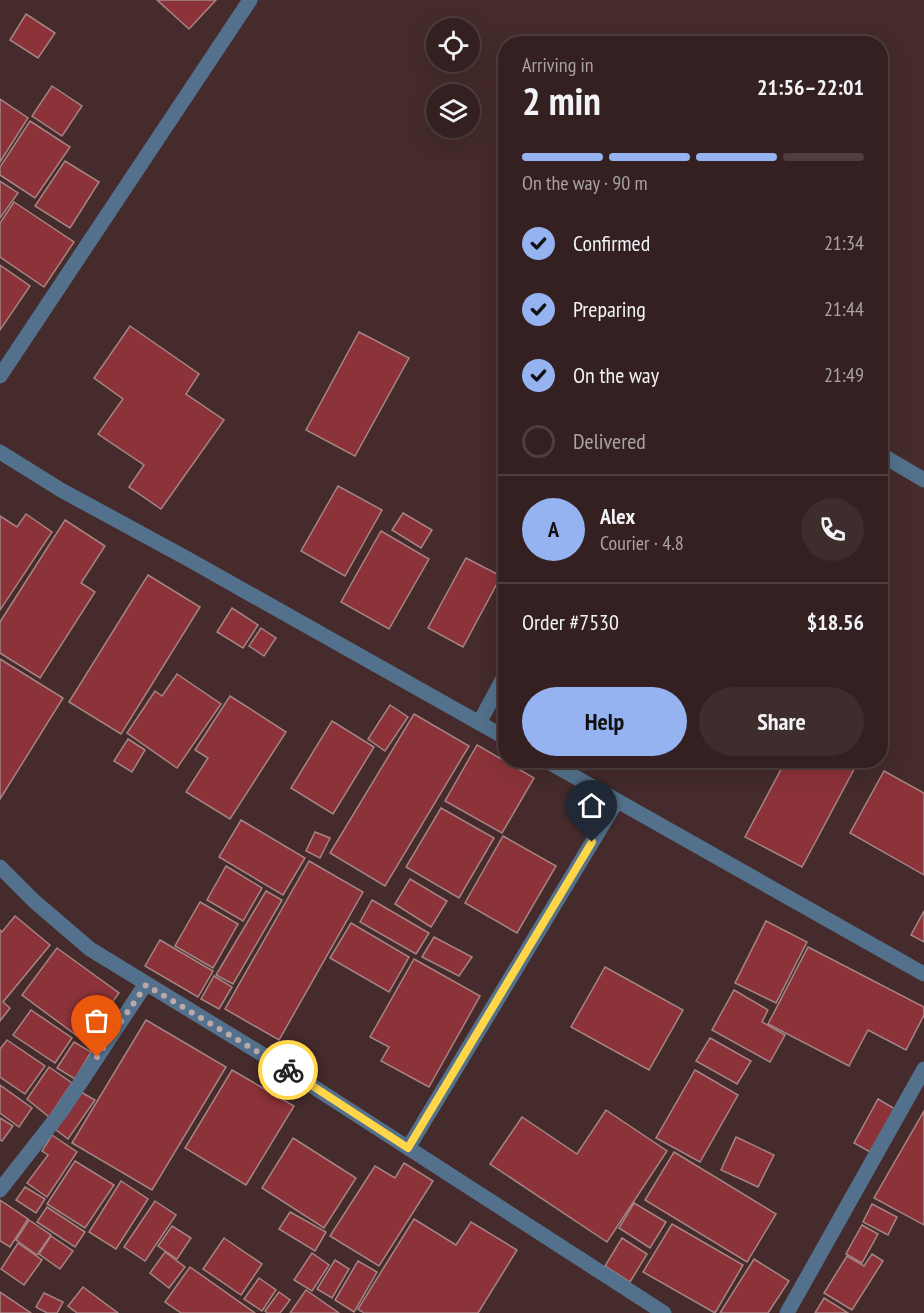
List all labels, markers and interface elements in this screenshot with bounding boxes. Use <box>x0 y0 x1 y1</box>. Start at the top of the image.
map controls <box>426 18 480 138</box>
button: locate <box>426 18 480 72</box>
text: Arriving in <box>522 52 594 78</box>
text: 21:56–22:01 <box>757 73 864 101</box>
text: 2 min <box>522 75 601 126</box>
button: layers <box>426 84 480 138</box>
text: On the way · 90 m <box>522 170 648 196</box>
icon: check <box>522 227 555 260</box>
text: Confirmed <box>573 229 650 257</box>
text: 21:34 <box>824 230 864 256</box>
icon: check <box>522 293 555 326</box>
text: Preparing <box>573 295 646 323</box>
text: 21:44 <box>824 296 864 322</box>
icon: check <box>522 359 555 392</box>
text: On the way <box>573 361 659 389</box>
text: 21:49 <box>824 362 864 388</box>
text: Delivered <box>573 427 646 455</box>
button: phone <box>801 498 864 561</box>
text: Alex <box>600 502 635 530</box>
text: A <box>548 515 559 543</box>
text: Courier · 4.8 <box>600 530 684 556</box>
text: Order #7530 <box>522 608 619 636</box>
text: $18.56 <box>807 608 864 636</box>
button: Help <box>522 687 687 756</box>
button: Share <box>699 687 864 756</box>
pin <box>566 780 617 842</box>
icon: home <box>575 789 608 822</box>
pin <box>71 995 122 1057</box>
icon: bag <box>80 1004 113 1037</box>
courier <box>258 1040 318 1100</box>
icon: bike <box>272 1054 305 1087</box>

